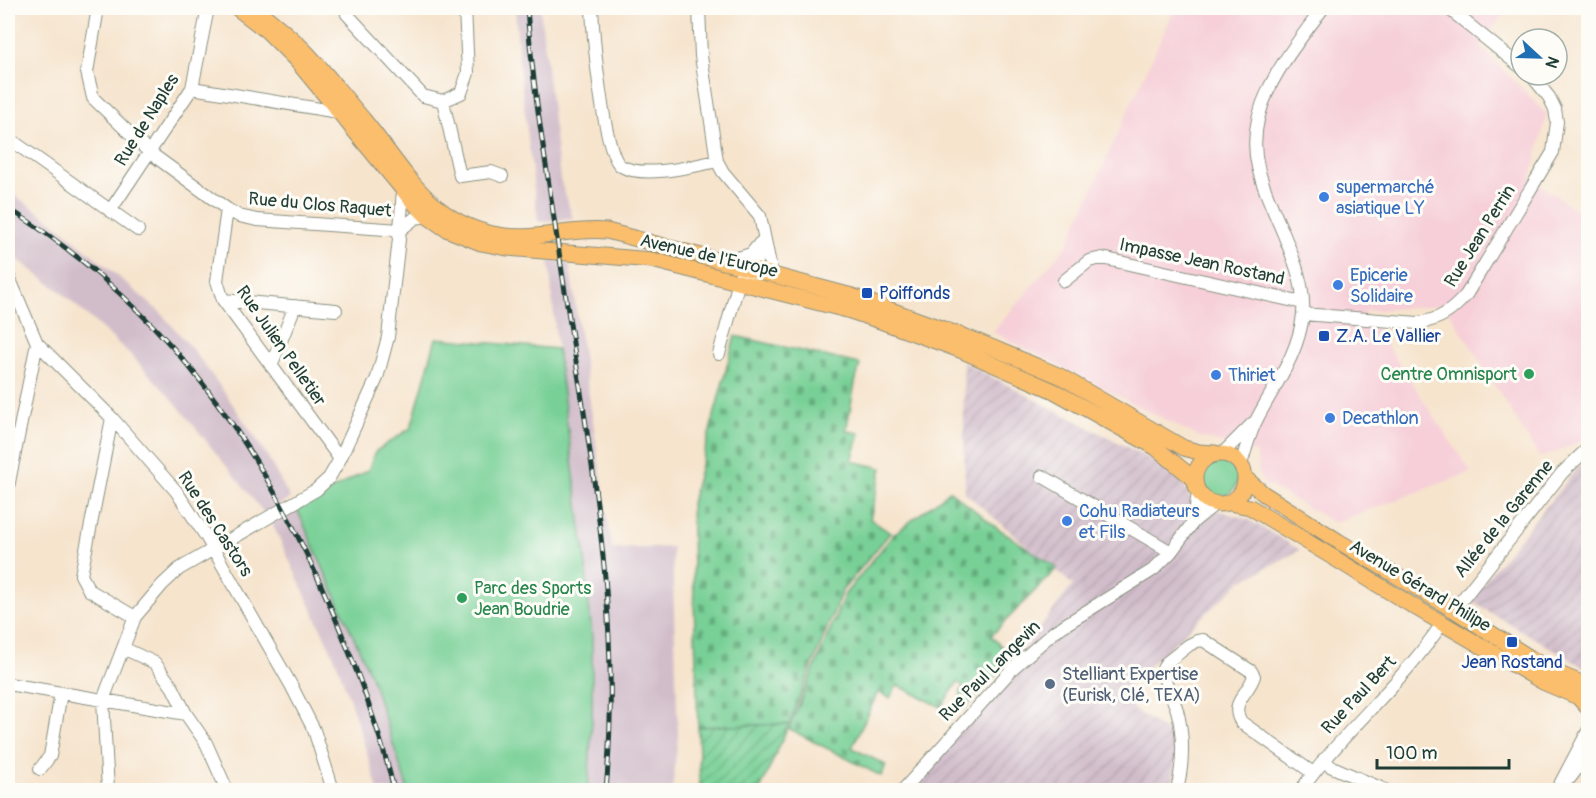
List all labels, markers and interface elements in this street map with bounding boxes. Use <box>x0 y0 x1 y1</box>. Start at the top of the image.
north arrow <box>1509 27 1569 87</box>
text: N <box>1541 53 1563 71</box>
street label: Rue de Naples <box>110 70 184 170</box>
place label: supermarché asiatique LY <box>1336 176 1434 220</box>
street label: Rue Jean Perrin <box>1439 180 1521 292</box>
street label: Rue du Clos Raquet <box>248 187 393 223</box>
marker: supermarché asiatique LY <box>1317 190 1331 204</box>
street label: Avenue de l'Europe <box>638 229 780 283</box>
street label: Impasse Jean Rostand <box>1117 233 1287 291</box>
place label: Epicerie Solidaire <box>1350 264 1413 308</box>
marker: Epicerie Solidaire <box>1331 278 1345 292</box>
street label: Rue Julien Pelletier <box>231 281 331 411</box>
place label: Poiffonds <box>879 282 950 305</box>
marker: Poiffonds <box>860 286 874 300</box>
place label: Z.A. Le Vallier <box>1336 325 1441 348</box>
marker: Z.A. Le Vallier <box>1317 329 1331 343</box>
place label: Centre Omnisport <box>1381 363 1518 386</box>
place label: Thiriet <box>1228 364 1276 387</box>
marker: Centre Omnisport <box>1522 367 1536 381</box>
marker: Thiriet <box>1209 368 1223 382</box>
place label: Decathlon <box>1342 407 1419 430</box>
marker: Decathlon <box>1323 411 1337 425</box>
street label: Allée de la Garenne <box>1449 455 1559 583</box>
street label: Rue des Castors <box>172 467 258 581</box>
place label: Cohu Radiateurs et Fils <box>1079 500 1199 544</box>
marker: Cohu Radiateurs et Fils <box>1060 514 1074 528</box>
street label: Avenue Gérard Philipe <box>1345 535 1495 637</box>
place label: Parc des Sports Jean Boudrie <box>474 577 591 621</box>
marker: Parc des Sports Jean Boudrie <box>455 591 469 605</box>
street label: Rue Paul Langevin <box>934 615 1046 727</box>
marker: Jean Rostand <box>1505 635 1519 649</box>
street label: Rue Paul Bert <box>1317 650 1402 739</box>
place label: Jean Rostand <box>1461 651 1563 674</box>
place label: Stelliant Expertise (Eurisk, Clé, TEXA) <box>1062 663 1201 707</box>
marker: Stelliant Expertise (Eurisk, Clé, TEXA) <box>1043 677 1057 691</box>
scale bar <box>1377 732 1509 770</box>
text: 100 m <box>1386 742 1438 765</box>

